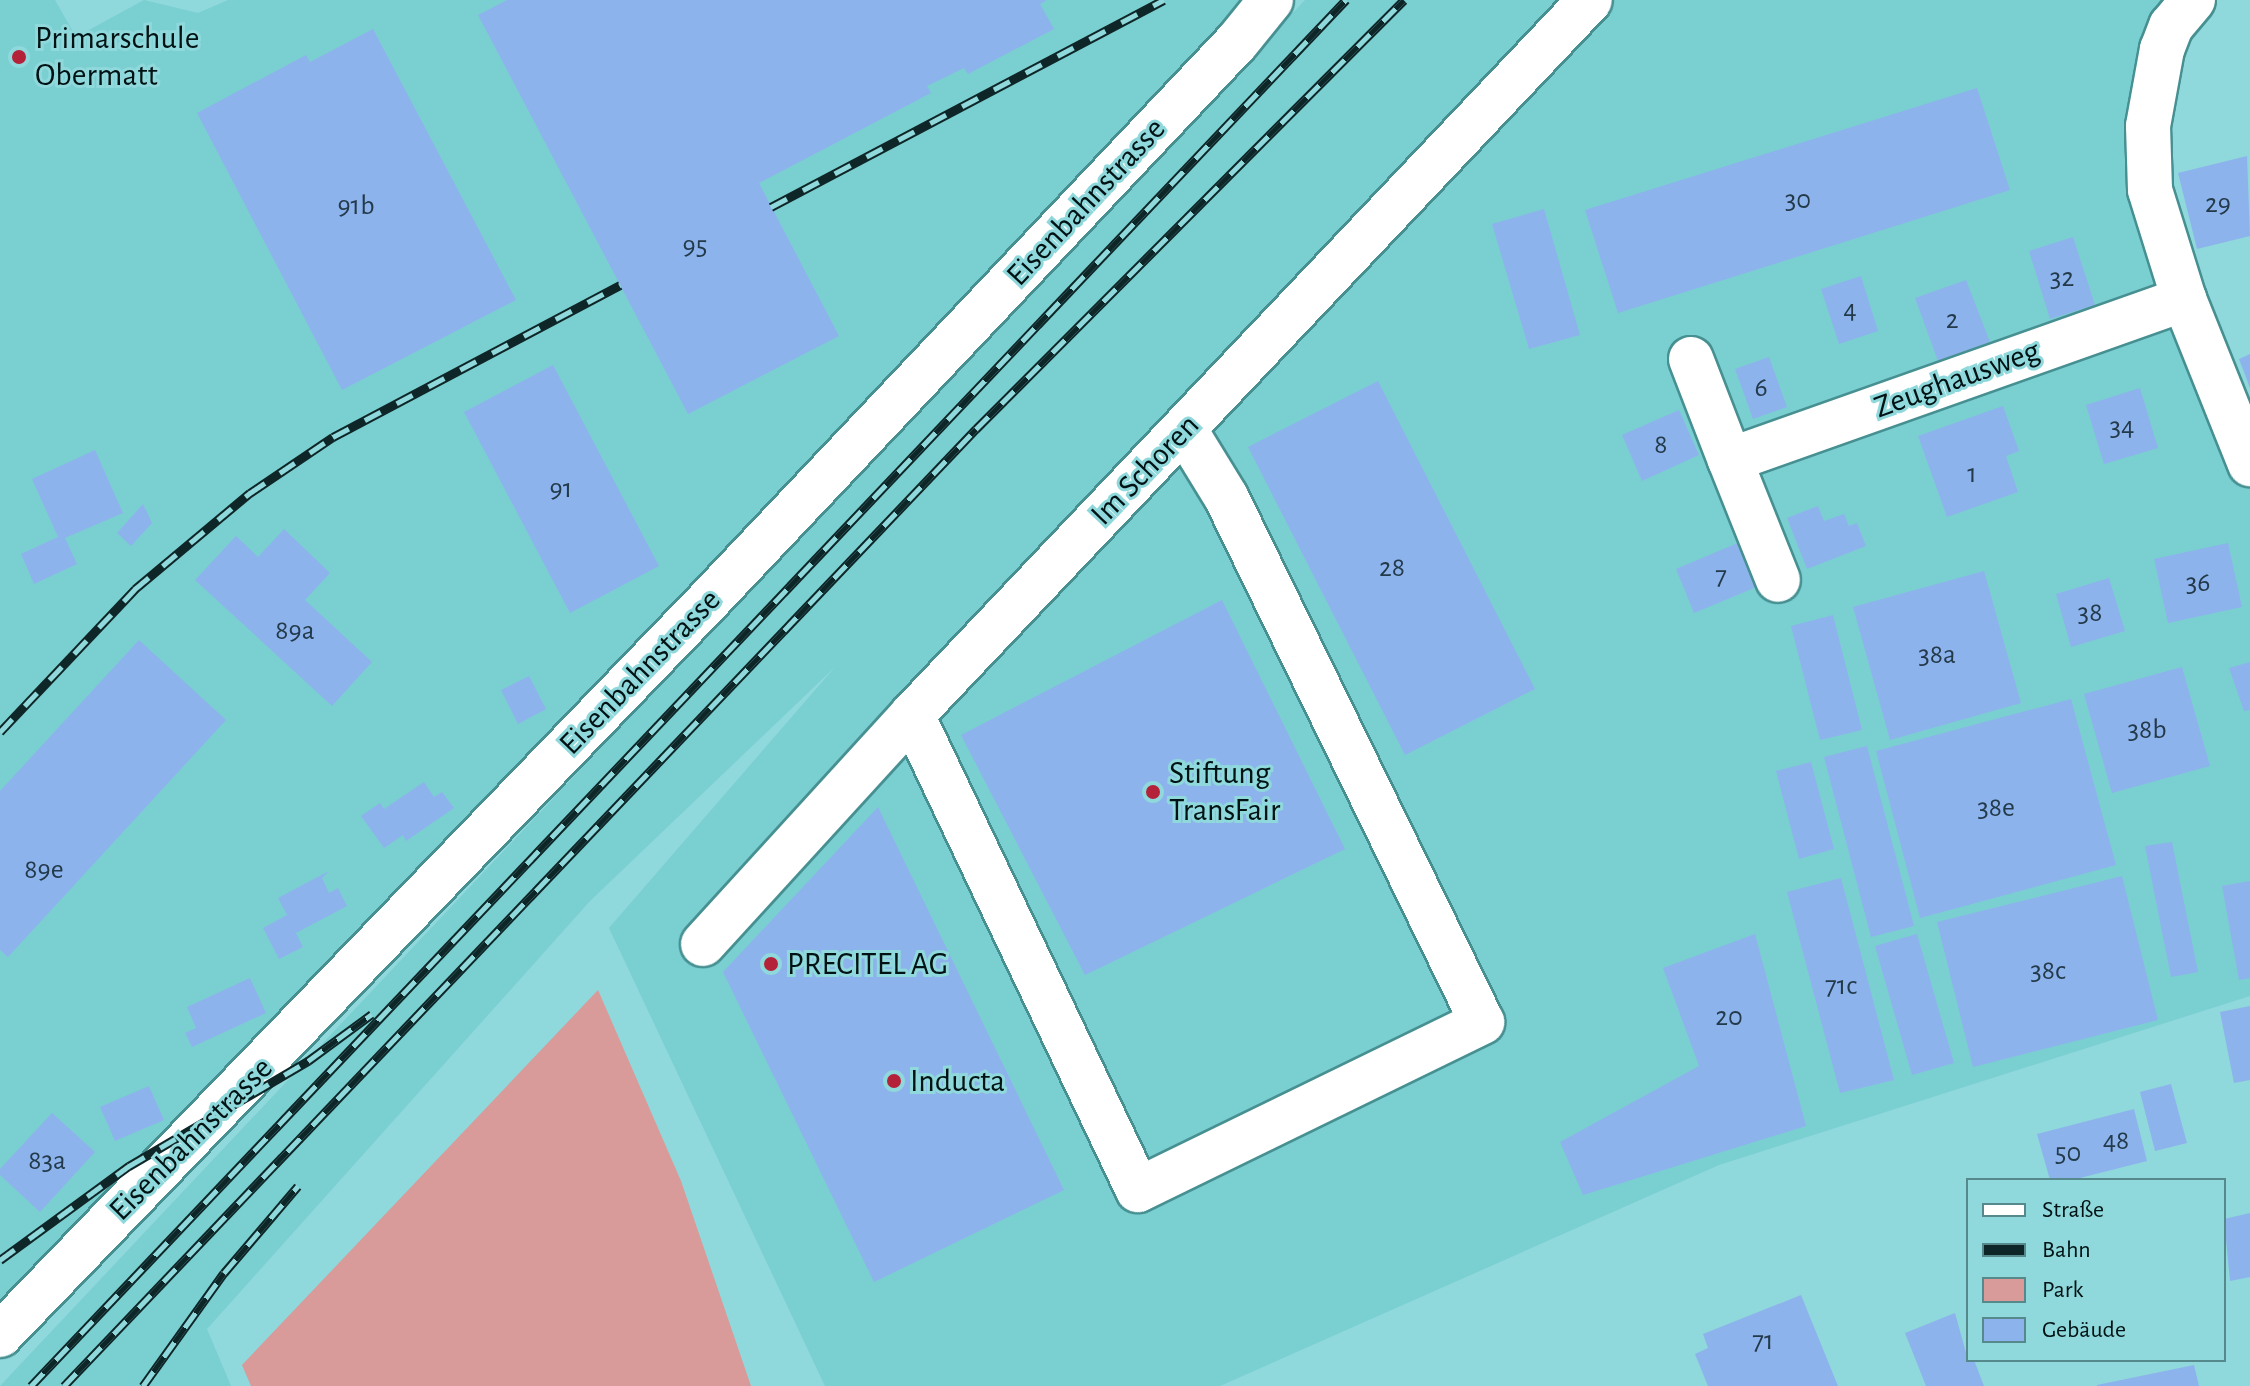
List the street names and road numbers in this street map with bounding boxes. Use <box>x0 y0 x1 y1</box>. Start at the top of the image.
street label: Eisenbahnstrasse <box>998 110 1174 294</box>
street label: Zeughausweg <box>1869 331 2045 427</box>
street label: Im Schoren <box>1083 406 1207 534</box>
street label: Eisenbahnstrasse <box>551 581 729 763</box>
street label: Eisenbahnstrasse <box>101 1049 281 1229</box>

